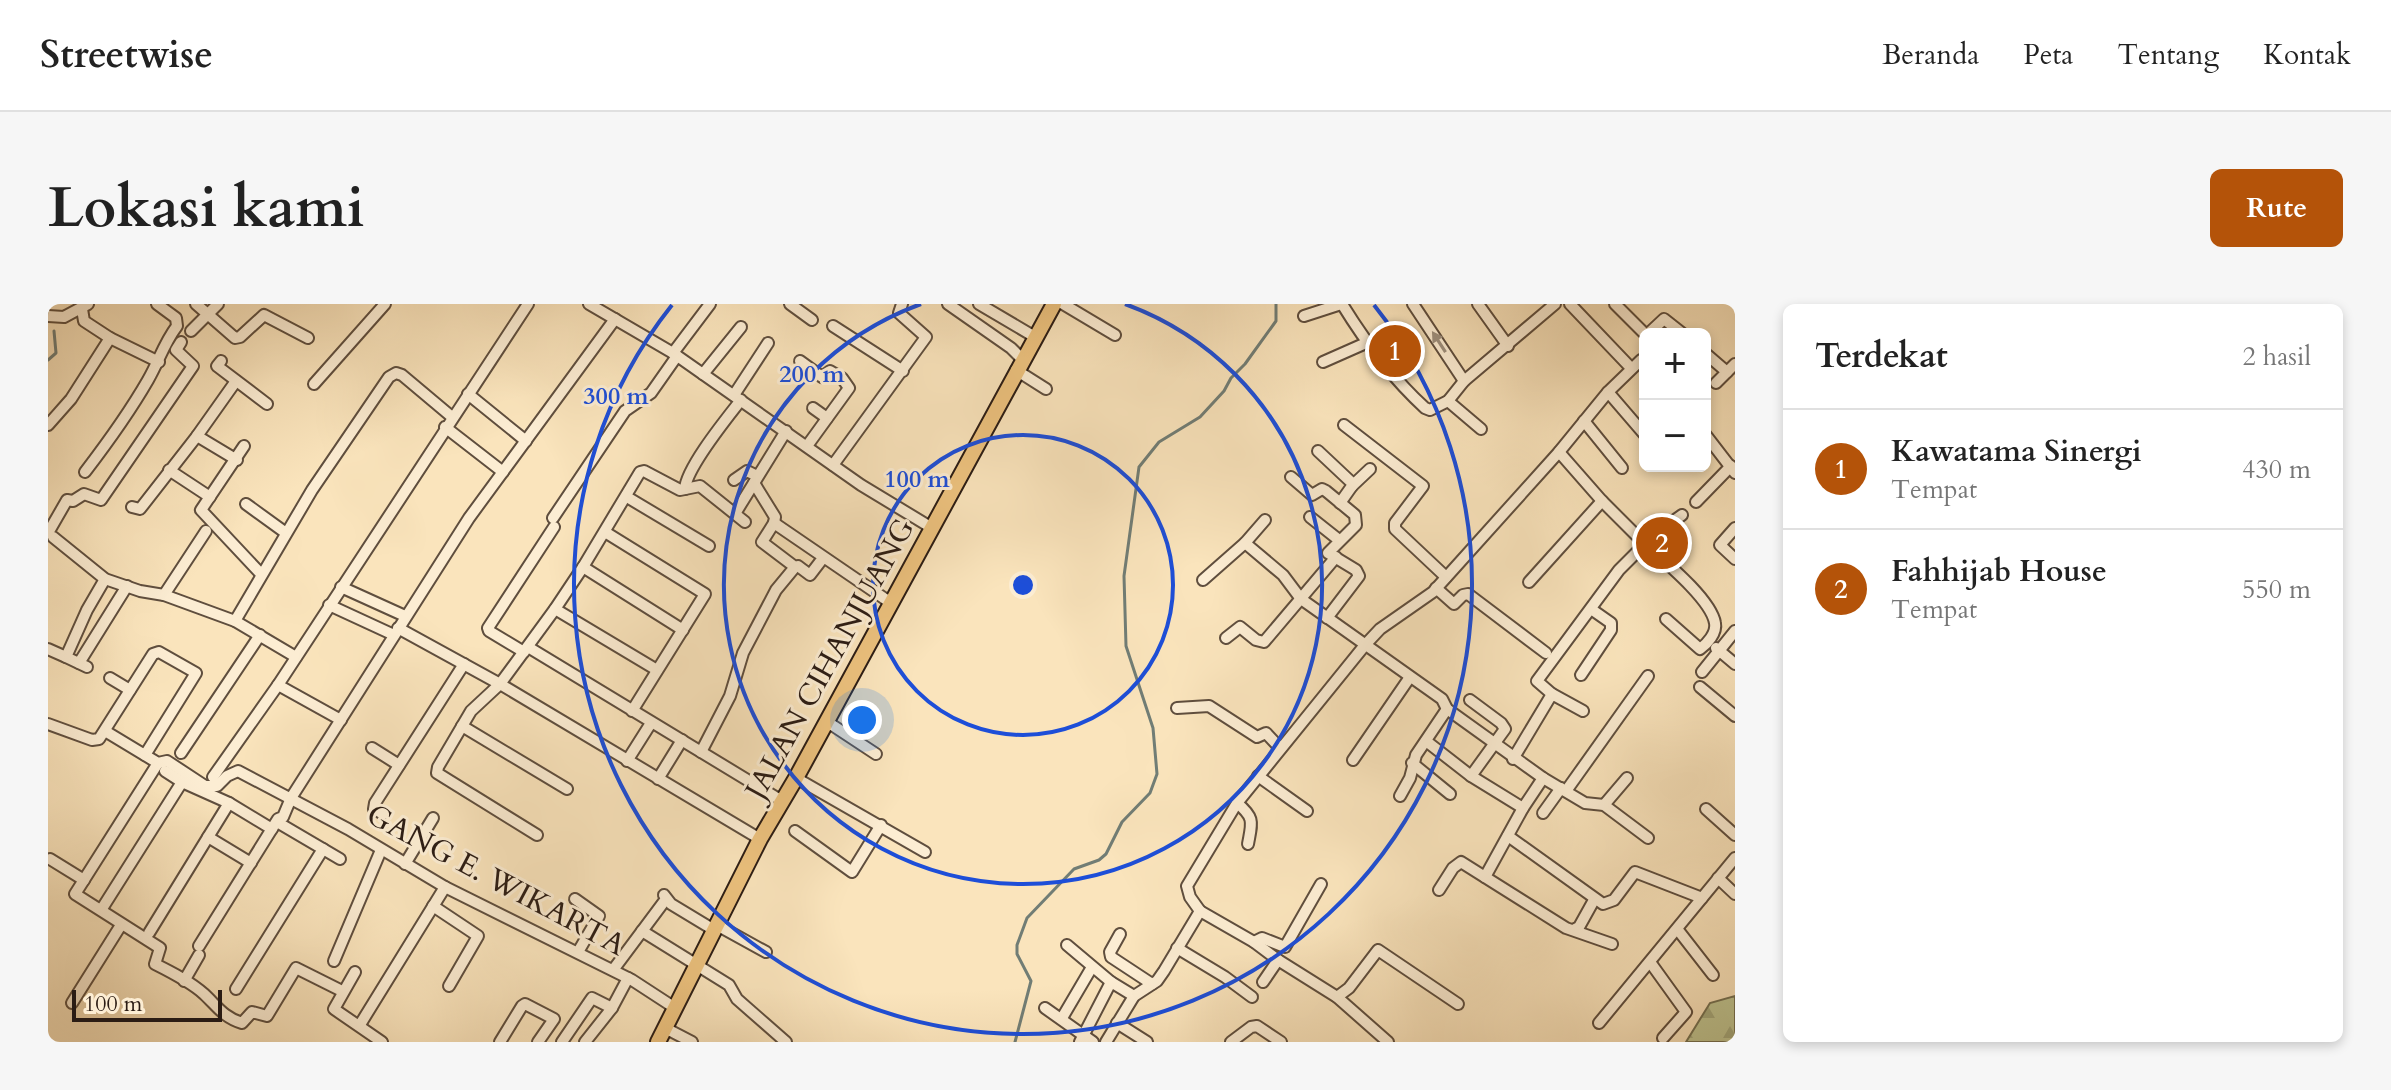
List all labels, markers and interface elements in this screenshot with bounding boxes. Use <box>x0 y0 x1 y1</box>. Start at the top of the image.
text: Streetwise <box>40 29 213 81</box>
text: Beranda <box>1882 36 1979 74</box>
text: Peta <box>2023 36 2073 74</box>
text: Tentang <box>2117 36 2219 74</box>
text: Kontak <box>2263 36 2351 74</box>
button: Rute <box>2210 169 2343 247</box>
text: Lokasi kami <box>48 171 365 246</box>
pin: 1 <box>1369 321 1421 381</box>
map controls <box>1639 328 1711 472</box>
button: + <box>1639 328 1711 400</box>
one-way arrow <box>1432 331 1447 353</box>
text: Terdekat <box>1815 333 1948 379</box>
text: 2 hasil <box>2243 339 2311 374</box>
text: 200 m <box>779 358 846 391</box>
text: 300 m <box>583 380 650 413</box>
button: − <box>1639 400 1711 472</box>
text: Kawatama Sinergi <box>1891 431 2142 472</box>
text: 1 <box>1834 452 1848 487</box>
text: 430 m <box>2242 452 2311 487</box>
text: 100 m <box>884 463 951 496</box>
text: Tempat <box>1891 472 1977 507</box>
street label: JALAN CIHANJUANG <box>734 511 924 810</box>
pin: 2 <box>1636 513 1688 573</box>
text: Fahhijab House <box>1891 551 2107 592</box>
centre of rings <box>1009 571 1037 599</box>
text: 2 <box>1834 572 1848 607</box>
text: 550 m <box>2242 572 2311 607</box>
text: Tempat <box>1891 592 1977 627</box>
your location <box>842 700 882 740</box>
street label: GANG E. WIKARTA <box>359 794 633 966</box>
scale bar <box>72 986 222 1022</box>
text: 100 m <box>84 989 142 1019</box>

